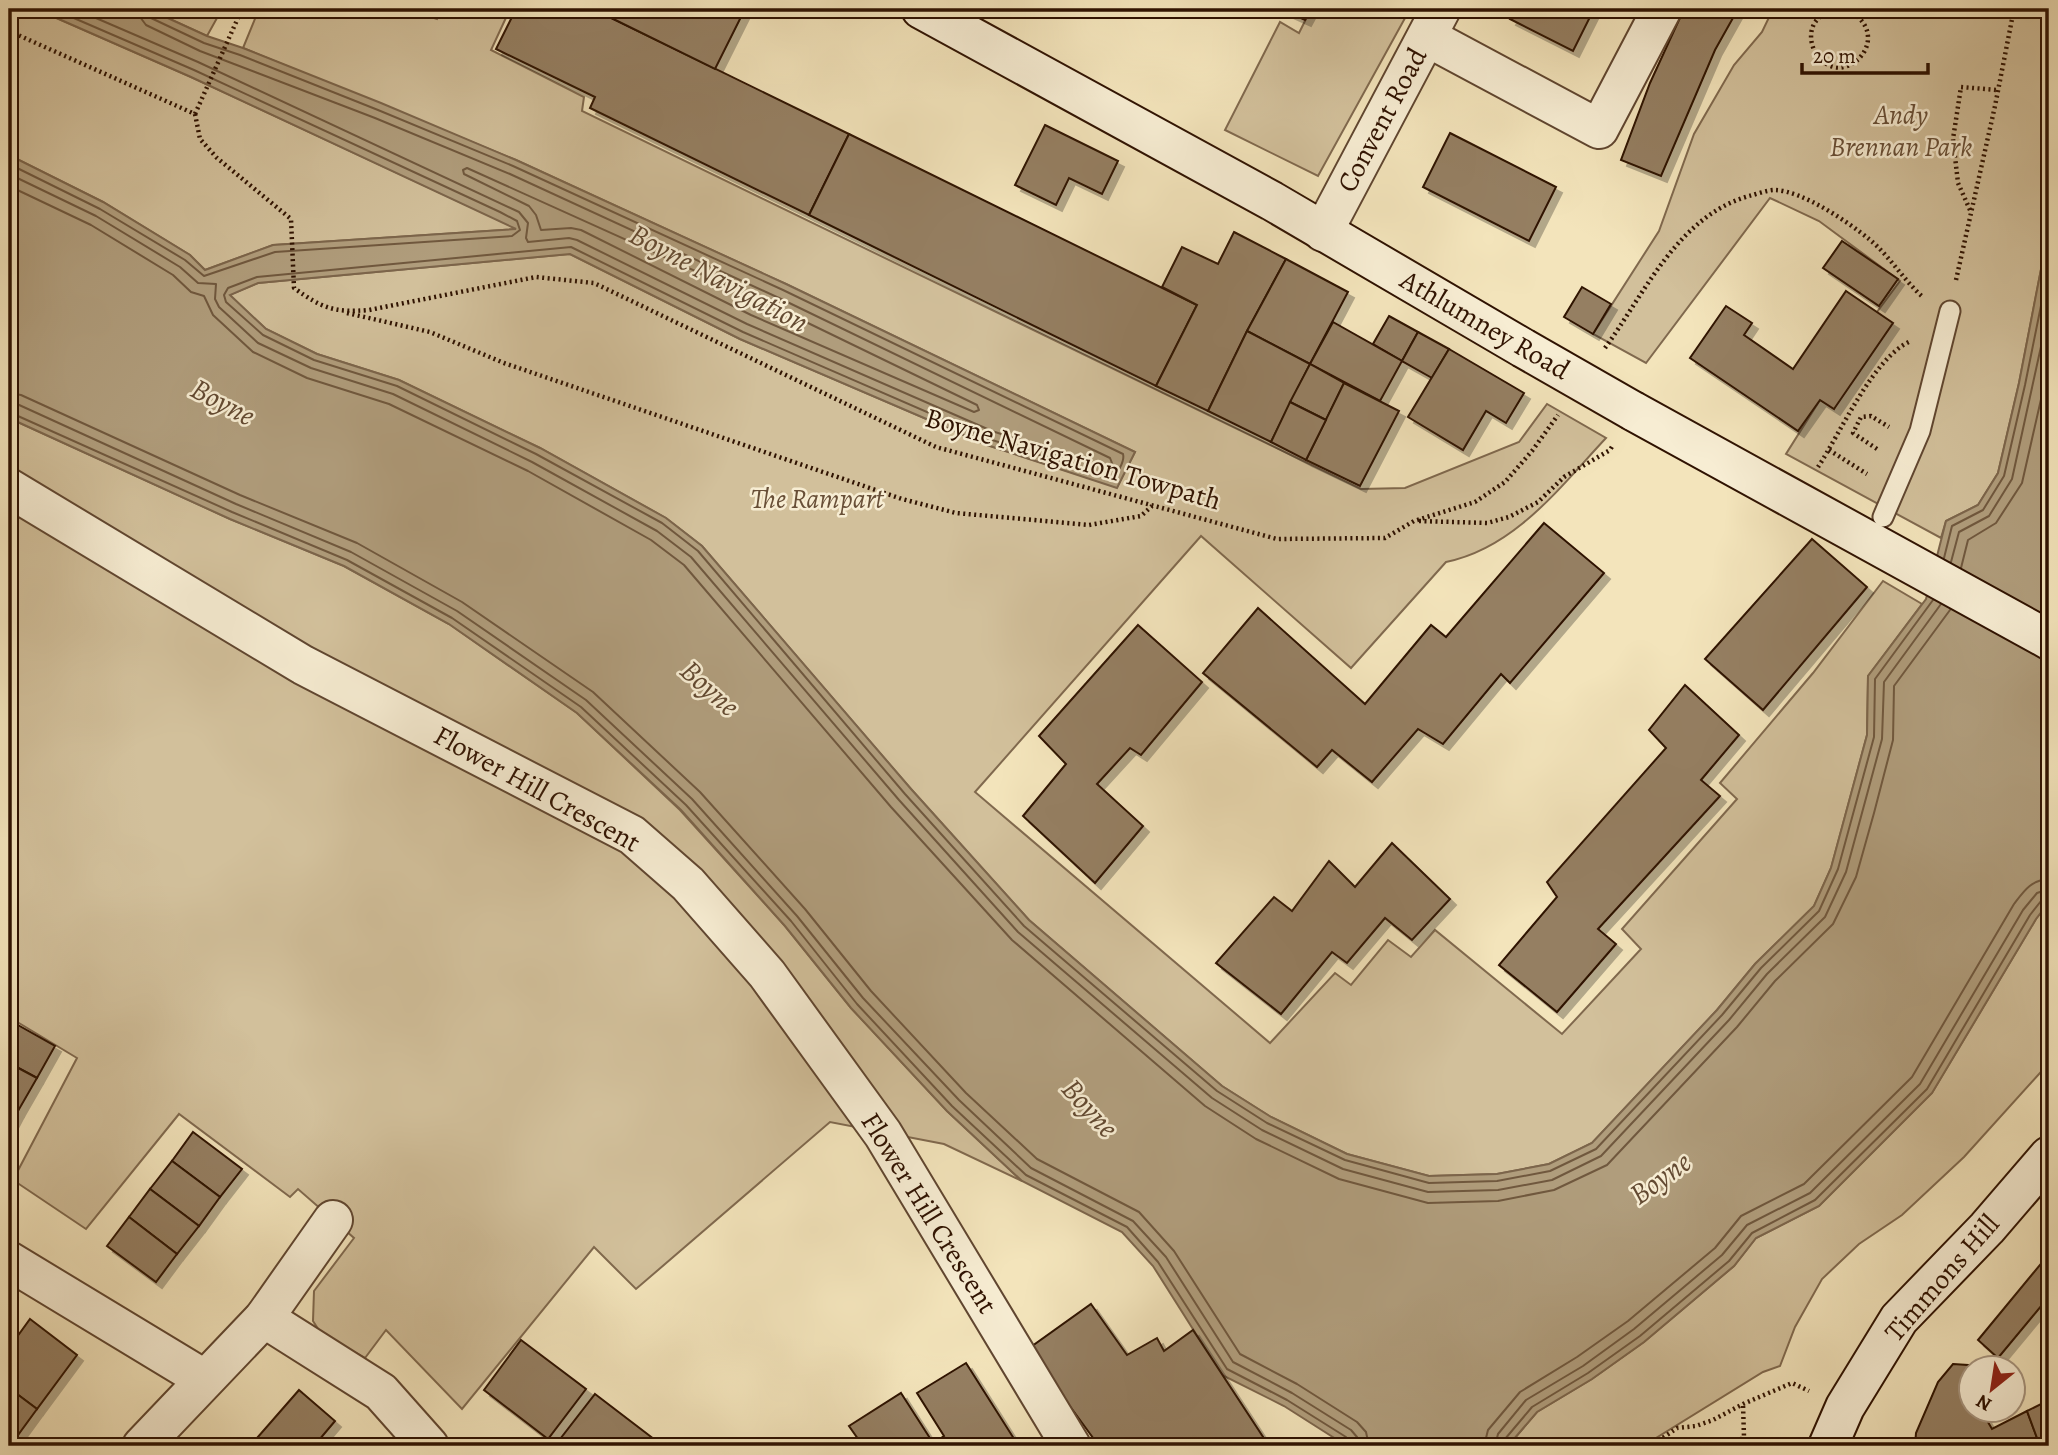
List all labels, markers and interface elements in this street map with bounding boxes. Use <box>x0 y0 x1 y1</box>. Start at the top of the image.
scale bar <box>1802 32 1928 76</box>
street label: Convent Road <box>1328 40 1436 199</box>
text: 20 m <box>1813 42 1856 70</box>
park label: Andy Brennan Park <box>1829 96 1973 166</box>
water label: Boyne Navigation <box>622 214 816 342</box>
street label: Athlumney Road <box>1392 261 1578 389</box>
water label: Boyne <box>184 369 262 436</box>
street label: Boyne Navigation Towpath <box>921 399 1225 519</box>
park label: The Rampart <box>751 480 884 518</box>
water label: Boyne <box>672 651 749 726</box>
street label: Flower Hill Crescent <box>427 717 647 861</box>
water label: Boyne <box>1053 1070 1128 1147</box>
street label: Flower Hill Crescent <box>852 1105 1006 1321</box>
water label: Boyne <box>1621 1142 1699 1214</box>
street label: Timmons Hill <box>1876 1206 2008 1350</box>
north arrow <box>1956 1354 2026 1424</box>
text: N <box>1971 1388 1996 1418</box>

